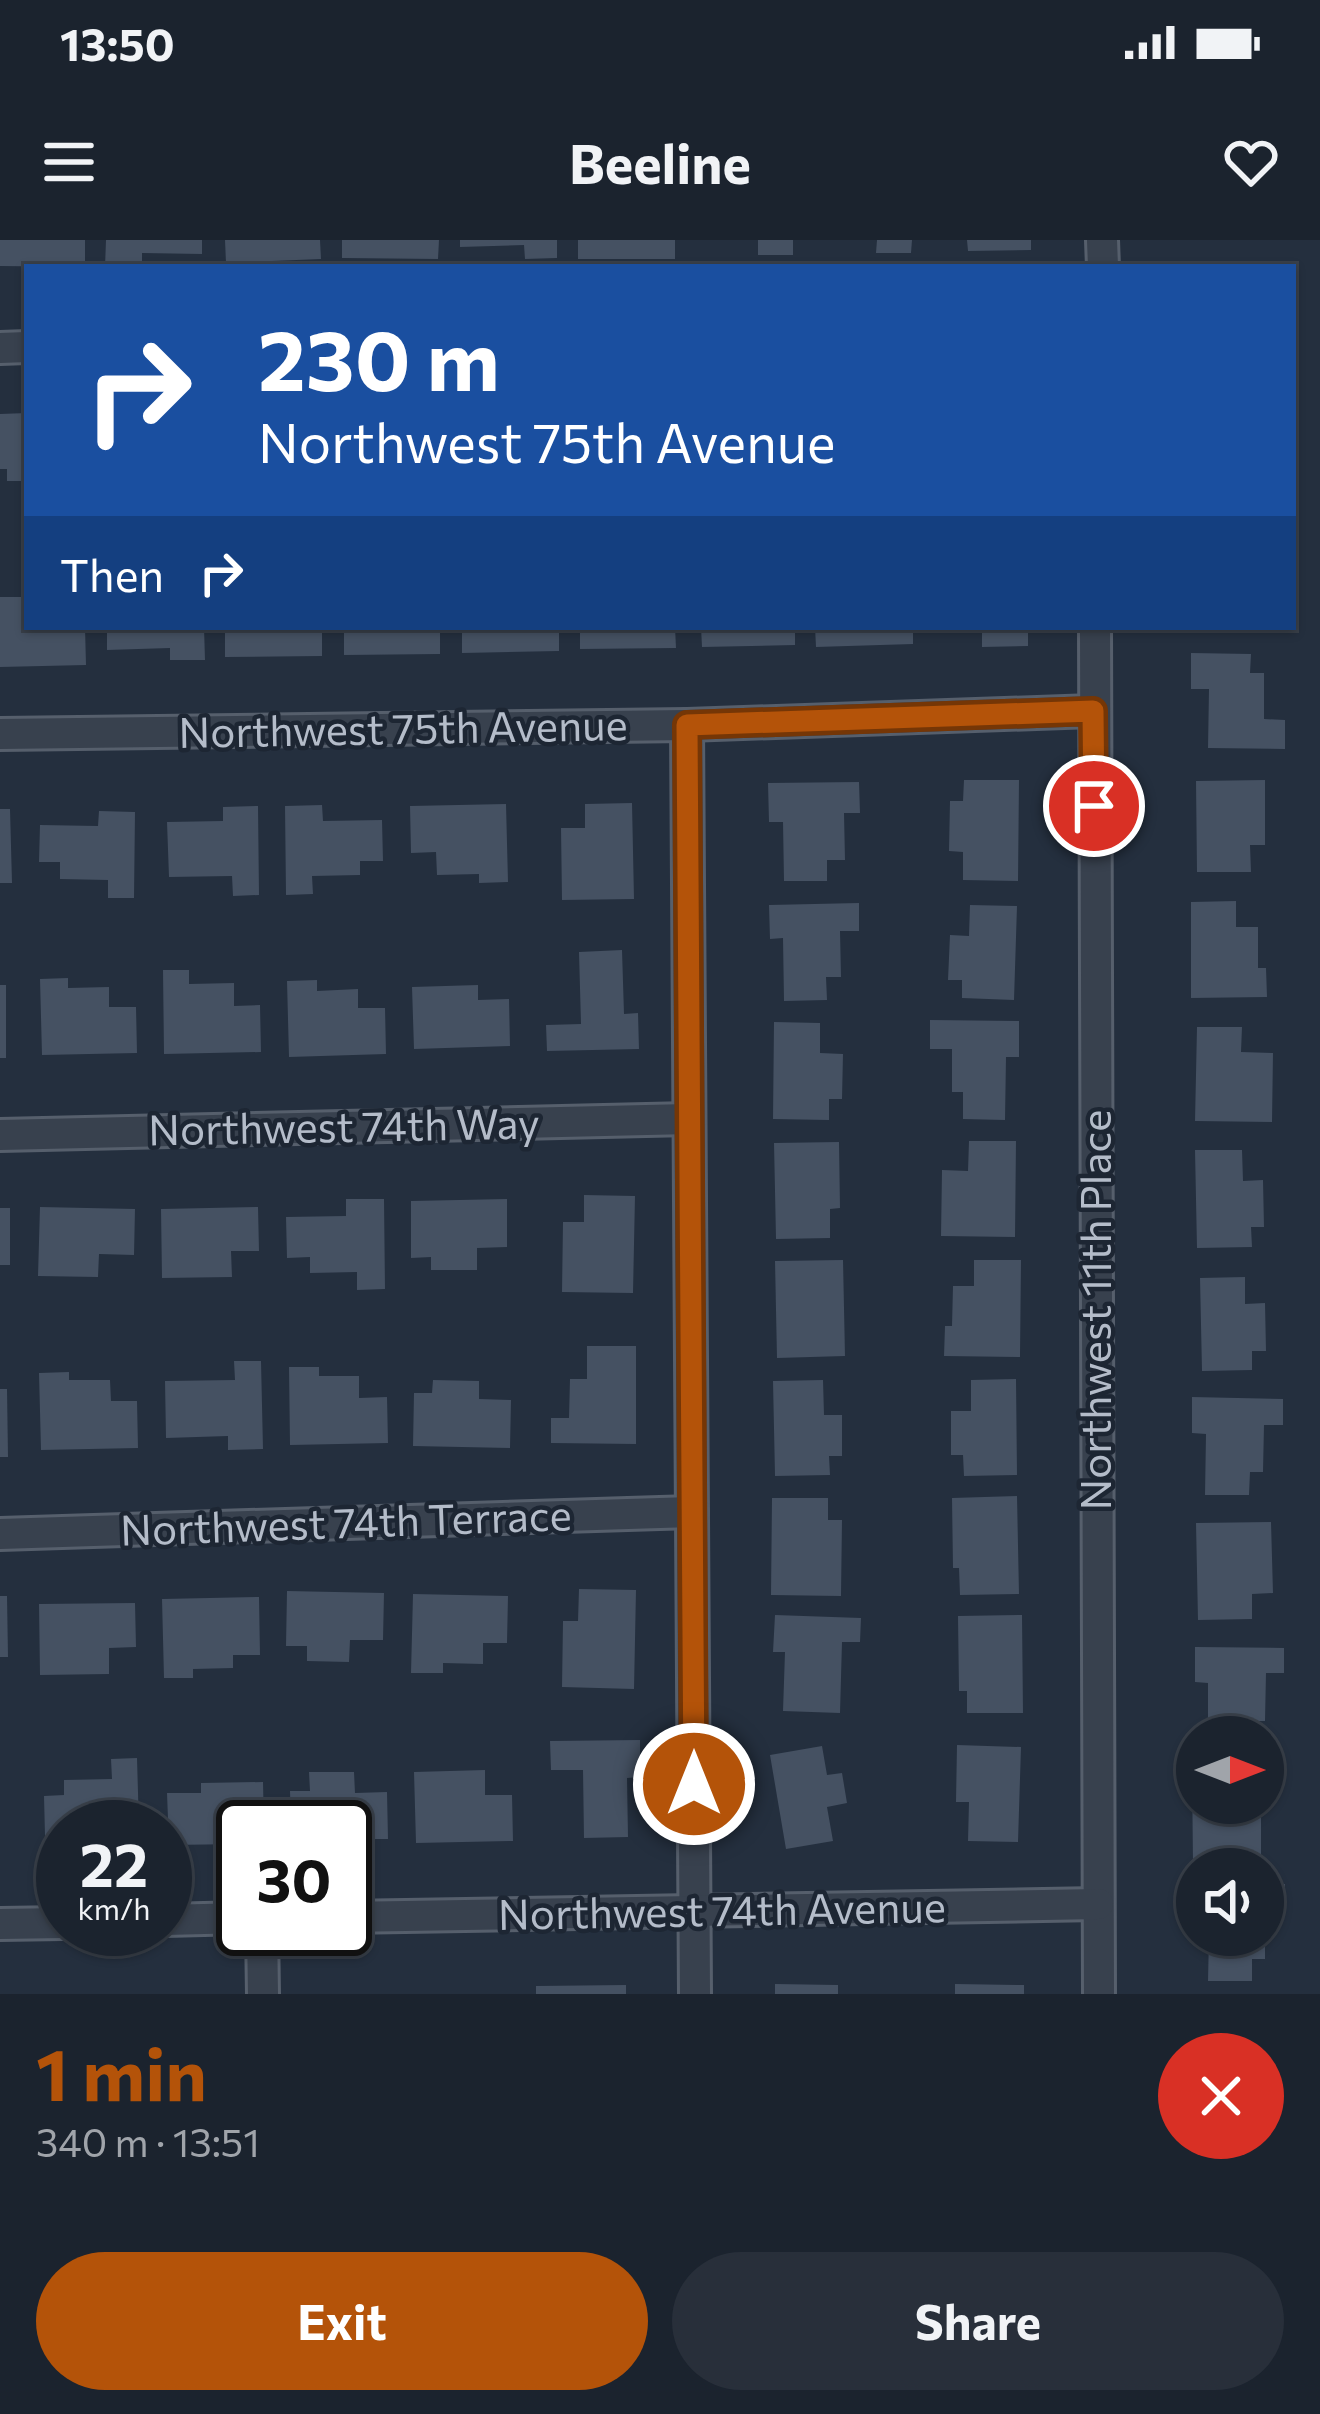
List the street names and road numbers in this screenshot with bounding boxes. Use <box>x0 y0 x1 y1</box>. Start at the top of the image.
street label: Northwest 75th Avenue <box>178 697 628 757</box>
street label: Northwest 74th Way <box>148 1096 540 1154</box>
street label: Northwest 11th Place <box>1068 1110 1120 1510</box>
street label: Northwest 74th Terrace <box>119 1487 573 1555</box>
street label: Northwest 74th Avenue <box>498 1879 946 1939</box>

